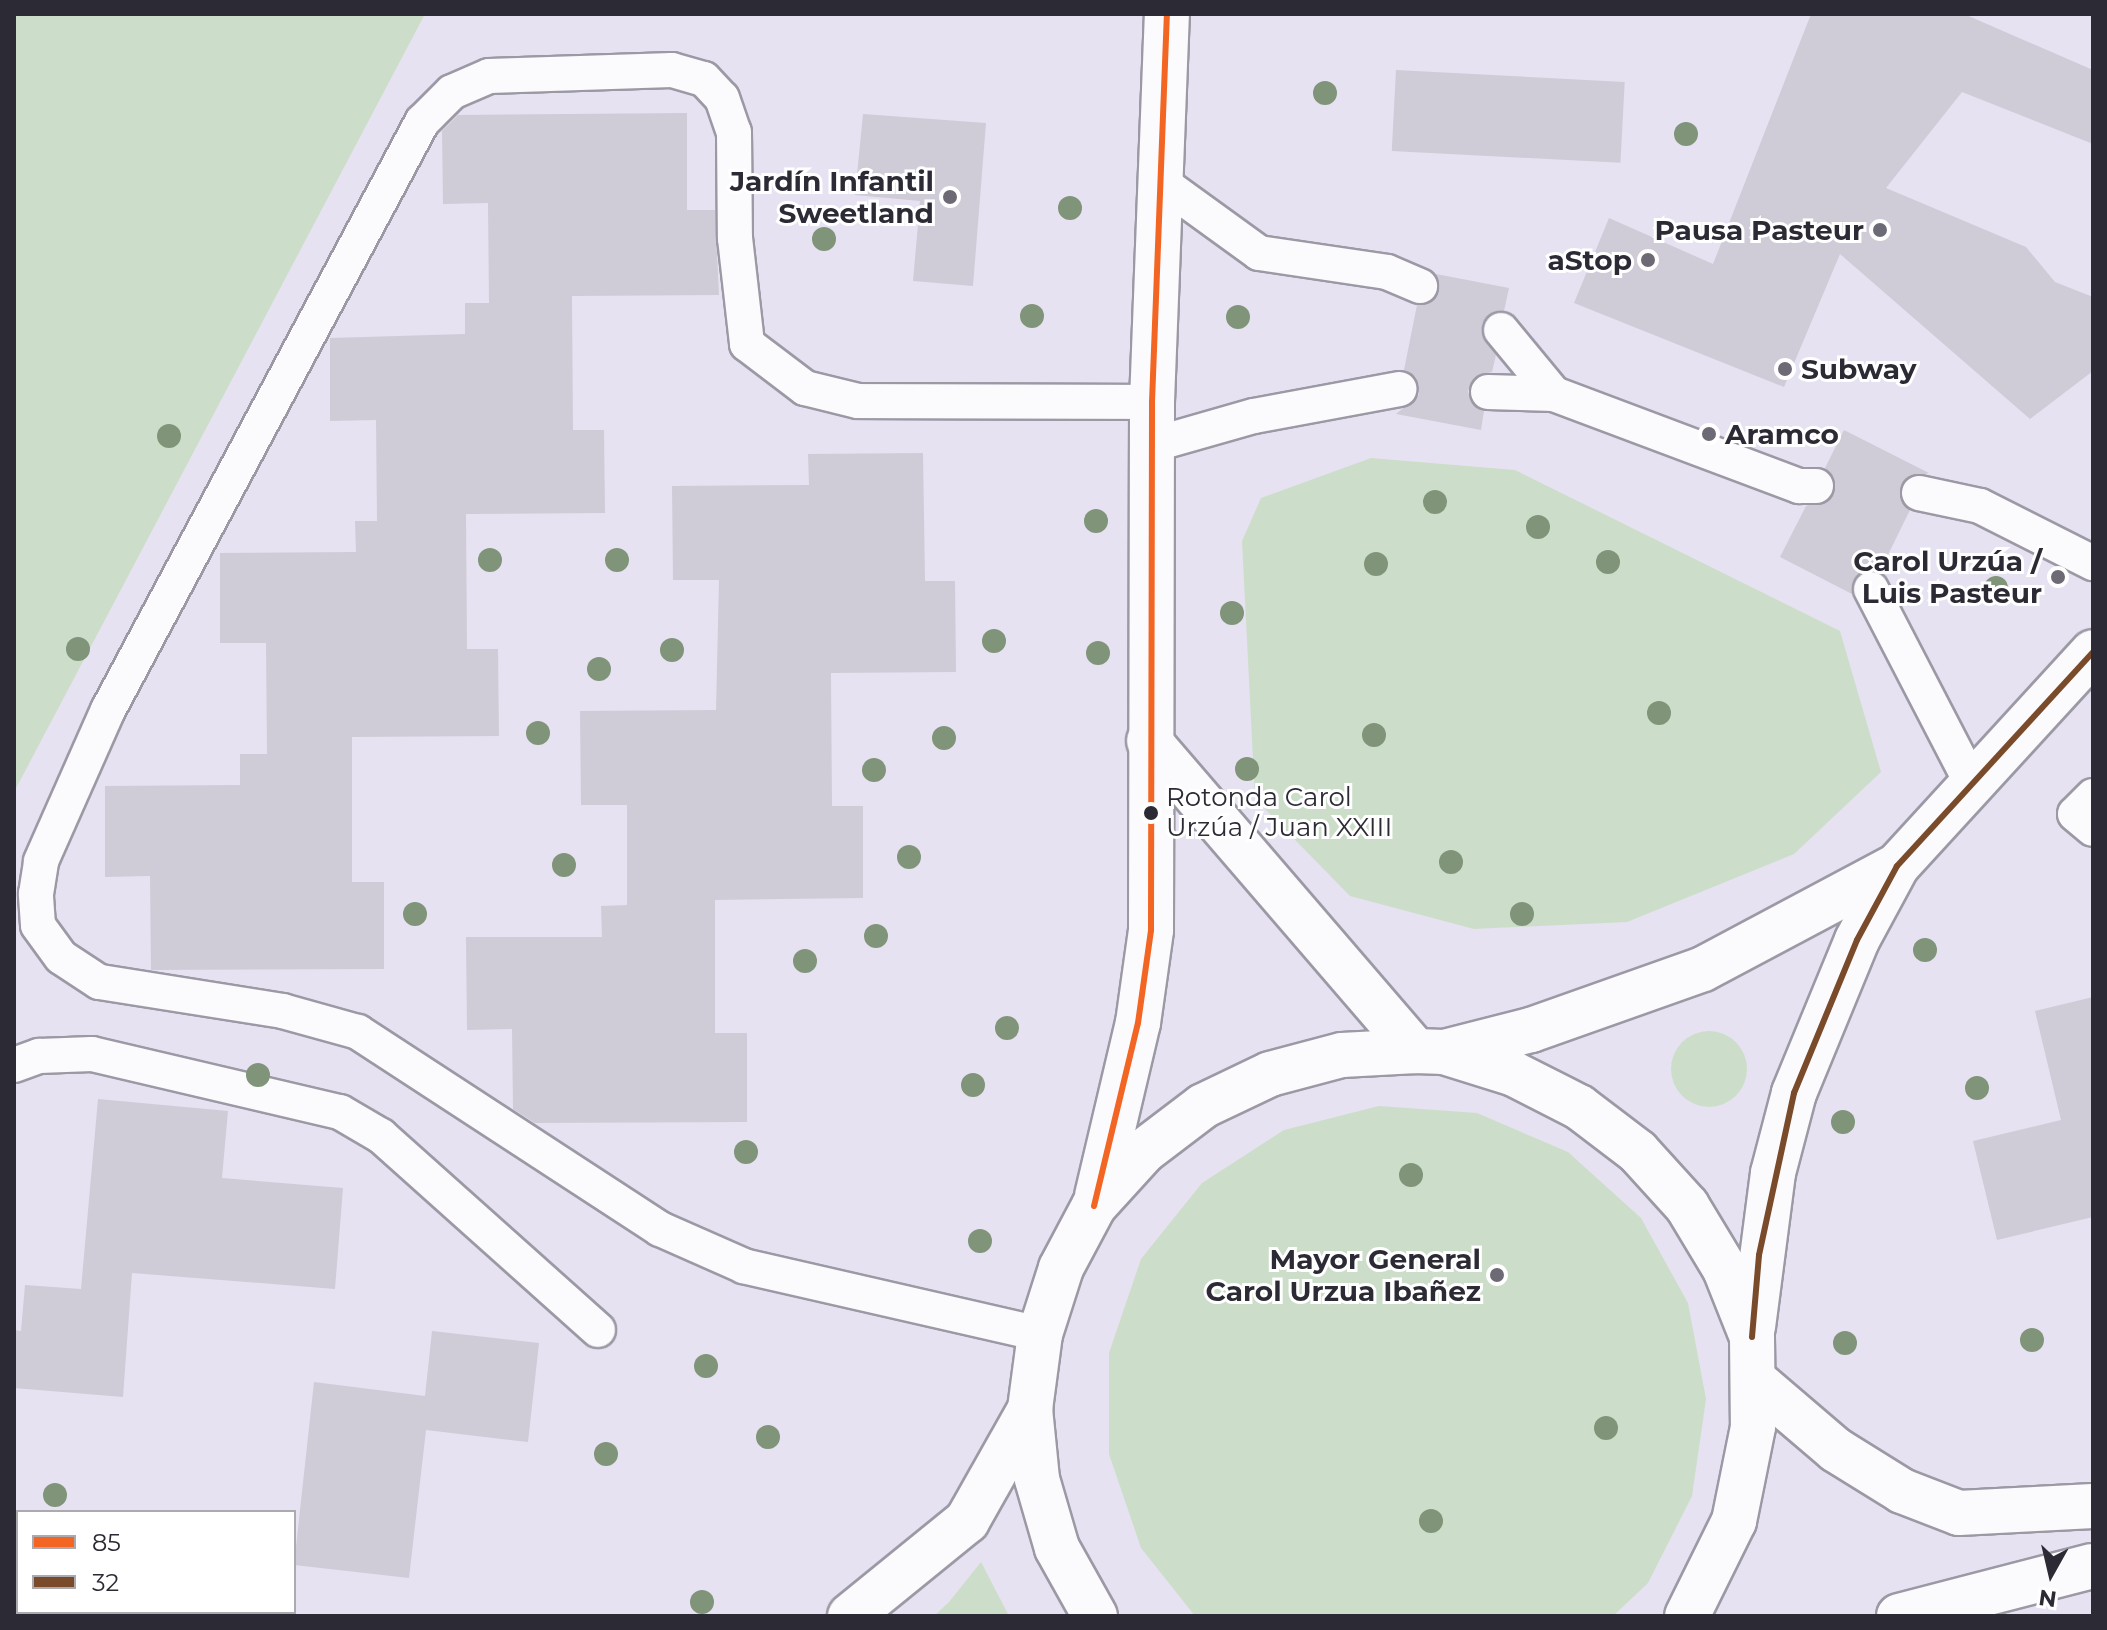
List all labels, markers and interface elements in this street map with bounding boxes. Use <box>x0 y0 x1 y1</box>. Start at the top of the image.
place label: Jardín Infantil Sweetland <box>730 164 934 230</box>
marker: Jardín Infantil Sweetland <box>941 188 959 206</box>
place label: Pausa Pasteur <box>1654 213 1864 247</box>
marker: Pausa Pasteur <box>1871 221 1889 239</box>
place label: aStop <box>1547 243 1632 277</box>
marker: aStop <box>1639 251 1657 269</box>
place label: Subway <box>1801 352 1916 386</box>
marker: Subway <box>1776 360 1794 378</box>
place label: Aramco <box>1725 417 1839 451</box>
marker: Aramco <box>1700 425 1718 443</box>
place label: Carol Urzúa / Luis Pasteur <box>1853 544 2042 610</box>
marker: Carol Urzúa / Luis Pasteur <box>2049 568 2067 586</box>
place label: Rotonda Carol Urzúa / Juan XXIII <box>1166 782 1392 844</box>
marker: Rotonda Carol Urzúa / Juan XXIII <box>1143 805 1159 821</box>
place label: Mayor General Carol Urzua Ibañez <box>1206 1242 1481 1308</box>
marker: Mayor General Carol Urzua Ibañez <box>1488 1266 1506 1284</box>
legend <box>16 1510 296 1614</box>
text: 85 <box>92 1528 121 1557</box>
north arrow <box>2011 1534 2091 1614</box>
text: 32 <box>92 1568 119 1597</box>
text: N <box>2037 1584 2058 1613</box>

